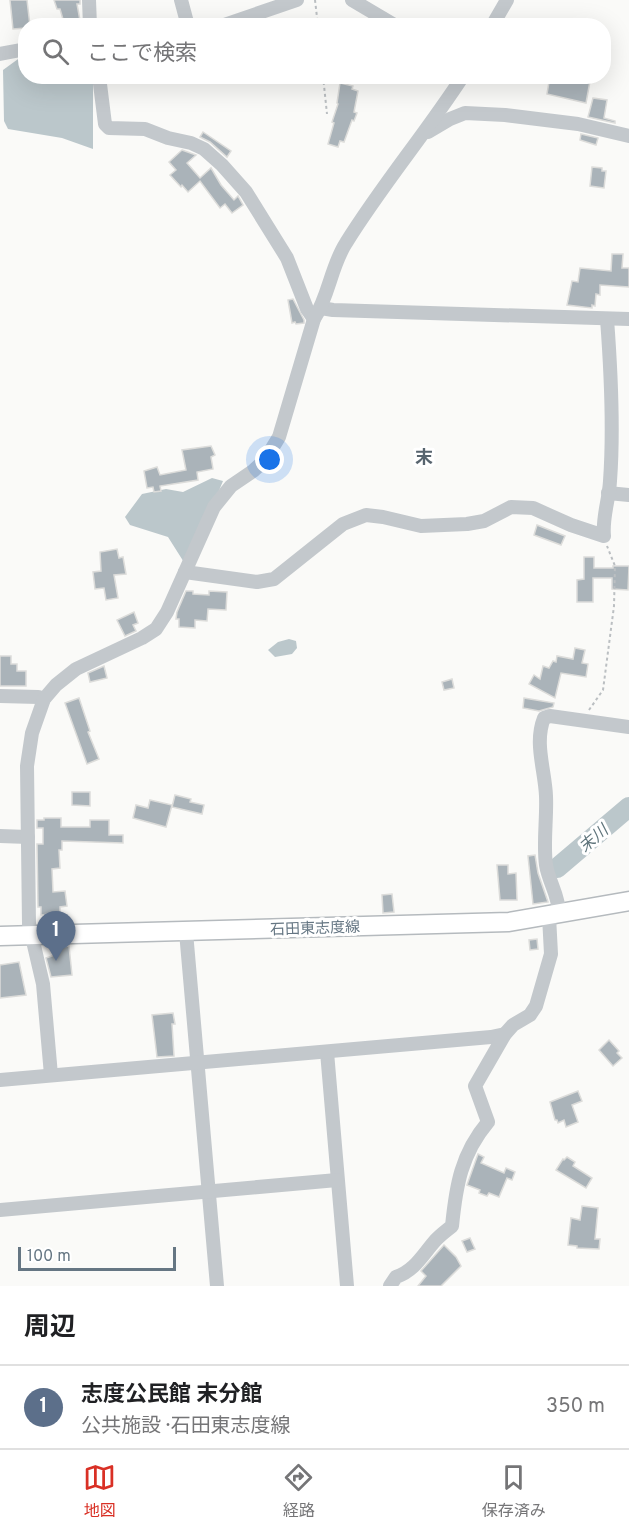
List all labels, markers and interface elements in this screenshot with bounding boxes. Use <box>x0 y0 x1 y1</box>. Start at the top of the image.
search box <box>18 18 611 84</box>
icon: search <box>39 35 72 68</box>
text: ここで検索 <box>87 41 197 68</box>
your location <box>255 445 284 474</box>
district label: 末 <box>415 447 433 470</box>
water label: 末川 <box>576 820 614 858</box>
pin: 1 <box>36 912 76 961</box>
street label: 石田東志度線 <box>270 918 360 941</box>
scale bar <box>18 1244 176 1272</box>
text: 100 m <box>27 1247 71 1267</box>
text: 周辺 <box>24 1312 76 1345</box>
text: 志度公民館 末分館 <box>81 1382 263 1409</box>
text: 1 <box>40 1394 48 1420</box>
text: 350 m <box>546 1394 605 1420</box>
text: 公共施設 · 石田東志度線 <box>81 1414 290 1440</box>
tab: 地図 <box>83 1461 116 1522</box>
tab: 経路 <box>282 1461 315 1522</box>
tab: 保存済み <box>482 1461 546 1522</box>

